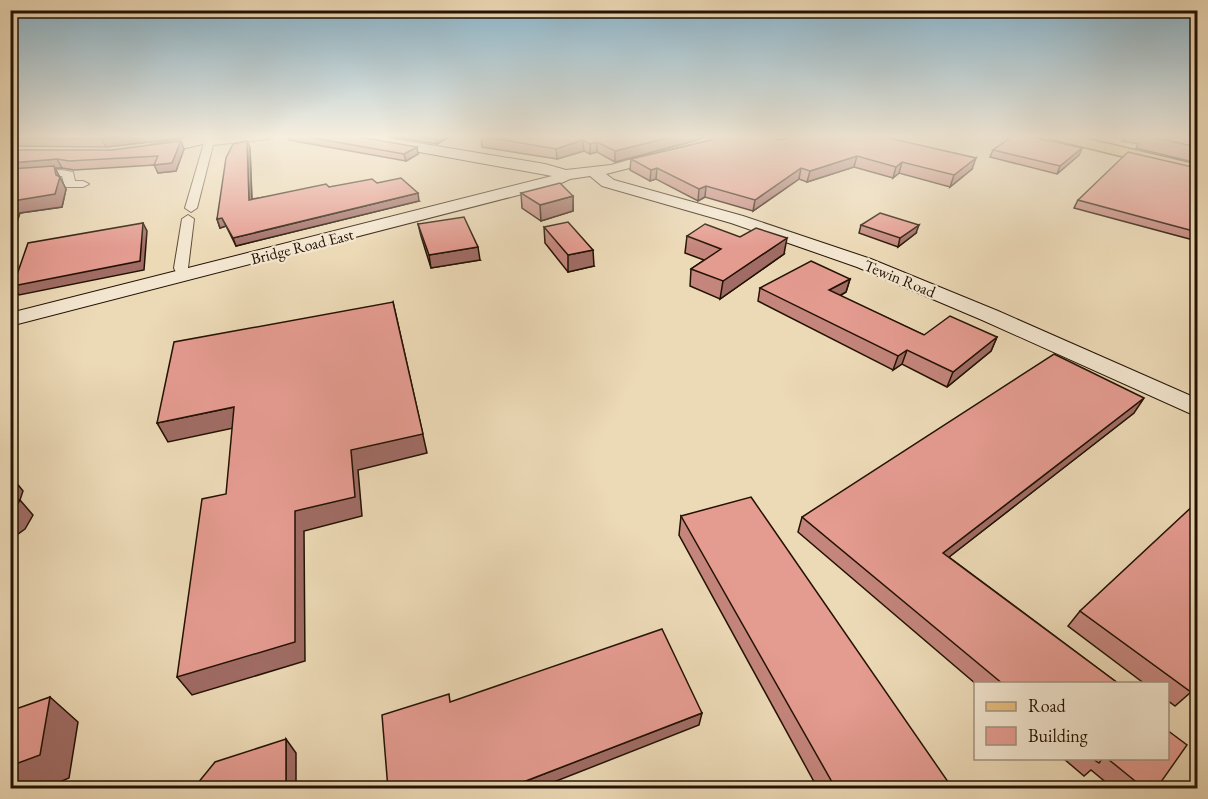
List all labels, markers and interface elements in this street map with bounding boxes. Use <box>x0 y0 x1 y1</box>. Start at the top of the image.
street label: Bridge Road East <box>249 224 356 269</box>
street label: Tewin Road <box>861 255 939 303</box>
legend <box>974 682 1169 760</box>
text: Road <box>1028 694 1067 717</box>
text: Building <box>1028 724 1088 747</box>

